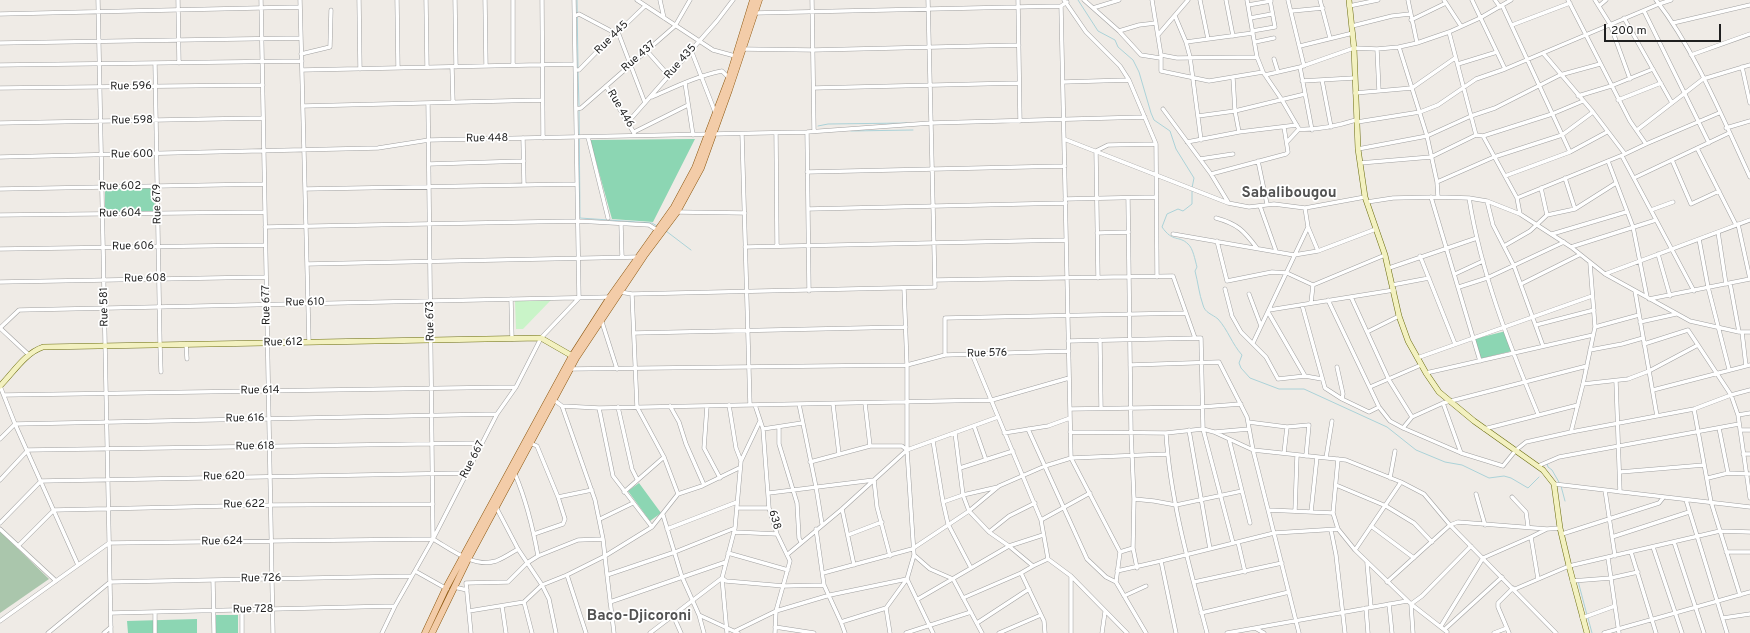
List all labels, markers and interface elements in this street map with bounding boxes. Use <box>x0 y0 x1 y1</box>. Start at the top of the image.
scale bar <box>1606 16 1723 42</box>
street label: Rue 445 <box>592 18 632 58</box>
text: 200 m <box>1611 23 1647 39</box>
street label: Rue 437 <box>619 39 659 75</box>
street label: Rue 435 <box>662 42 700 82</box>
street label: Rue 596 <box>110 80 152 94</box>
street label: Rue 446 <box>604 88 636 130</box>
street label: Rue 598 <box>111 114 153 128</box>
street label: Rue 448 <box>466 132 508 146</box>
street label: Rue 600 <box>111 148 153 162</box>
street label: Rue 602 <box>99 180 141 194</box>
street label: Rue 679 <box>151 184 165 224</box>
district label: Sabalibougou <box>1241 185 1337 203</box>
street label: Rue 604 <box>99 207 141 221</box>
street label: Rue 606 <box>112 240 154 254</box>
street label: Rue 608 <box>124 272 166 286</box>
street label: Rue 677 <box>260 285 274 325</box>
street label: Rue 581 <box>98 287 112 327</box>
street label: Rue 610 <box>285 296 325 310</box>
street label: Rue 673 <box>424 301 438 341</box>
street label: Rue 612 <box>263 336 303 350</box>
street label: Rue 576 <box>967 347 1007 361</box>
street label: Rue 614 <box>240 384 280 398</box>
street label: Rue 616 <box>225 412 265 426</box>
street label: Rue 667 <box>458 439 488 481</box>
street label: Rue 618 <box>235 440 275 454</box>
street label: Rue 620 <box>203 470 245 484</box>
street label: Rue 622 <box>223 498 265 512</box>
street label: 638 <box>765 509 783 531</box>
street label: Rue 624 <box>201 535 243 549</box>
street label: Rue 726 <box>241 572 281 586</box>
street label: Rue 728 <box>232 603 274 617</box>
district label: Baco-Djicoroni <box>587 608 691 626</box>

